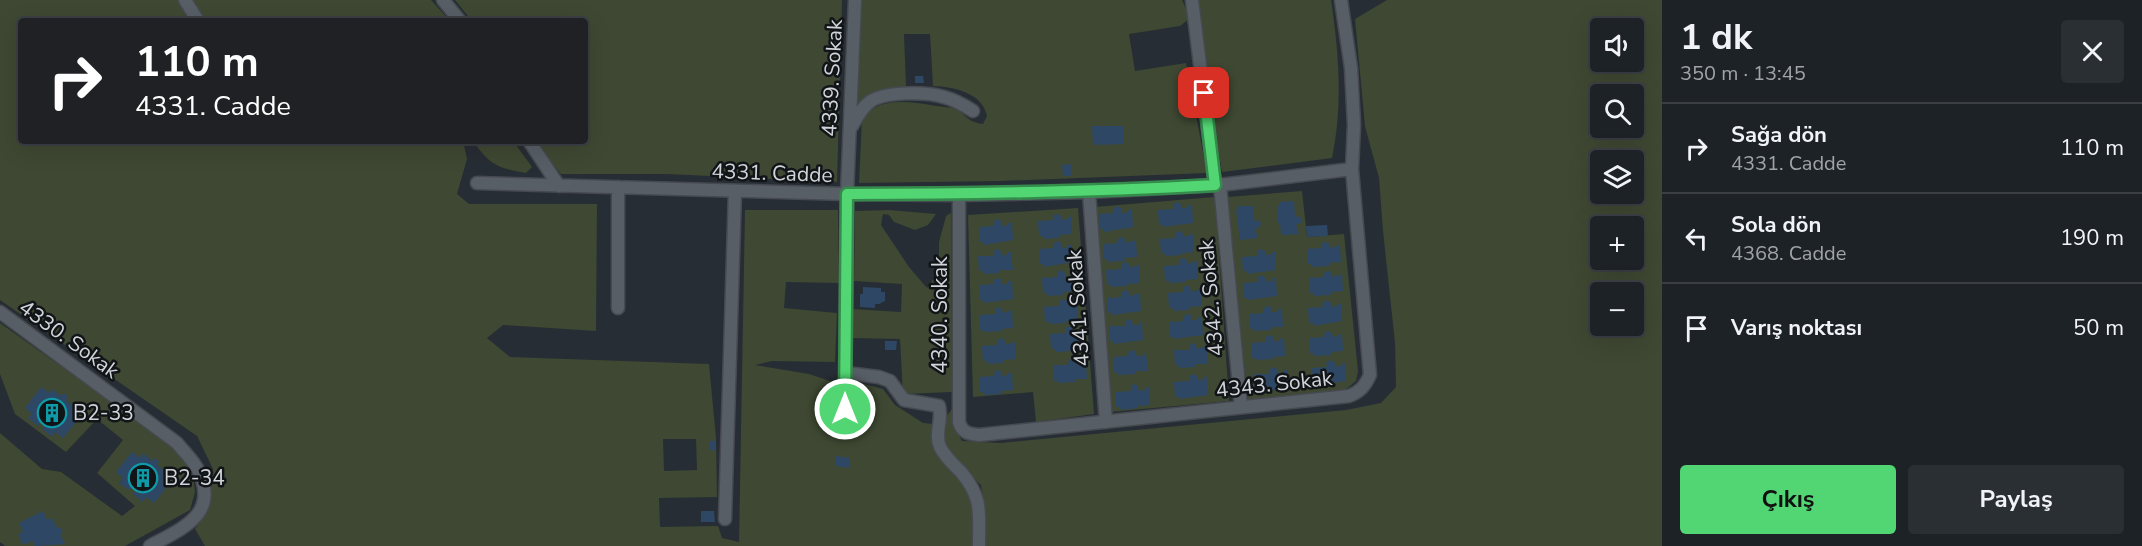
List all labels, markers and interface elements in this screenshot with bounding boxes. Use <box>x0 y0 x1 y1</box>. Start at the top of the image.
text: 1 dk <box>1680 13 1752 62</box>
street label: 4339. Sokak <box>815 18 849 137</box>
map controls <box>1590 18 1644 336</box>
button: sound <box>1590 18 1644 72</box>
button: close <box>2061 20 2124 83</box>
text: 110 m <box>135 34 259 91</box>
icon: right <box>36 42 114 120</box>
text: 350 m · 13:45 <box>1680 60 1806 87</box>
pin <box>1178 67 1229 118</box>
icon: arrive <box>1187 76 1220 109</box>
button: search <box>1590 84 1644 138</box>
text: 4331. Cadde <box>135 88 291 125</box>
text: Sağa dön <box>1731 120 1827 150</box>
icon: right <box>1680 132 1713 165</box>
text: 110 m <box>2060 133 2124 163</box>
button: layers <box>1590 150 1644 204</box>
text: 4331. Cadde <box>1731 150 1846 177</box>
street label: 4331. Cadde <box>711 157 833 189</box>
text: Sola dön <box>1731 210 1821 240</box>
button: + <box>1590 216 1644 270</box>
icon: left <box>1680 222 1713 255</box>
text: 190 m <box>2060 223 2124 253</box>
street label: 4342. Sokak <box>1192 238 1230 358</box>
text: 4368. Cadde <box>1731 240 1846 267</box>
street label: 4341. Sokak <box>1060 248 1096 367</box>
street label: 4340. Sokak <box>926 256 954 374</box>
button: − <box>1590 282 1644 336</box>
street label: 4330. Sokak <box>13 293 125 385</box>
icon: arrive <box>1680 312 1713 345</box>
text: Varış noktası <box>1731 313 1862 343</box>
text: 50 m <box>2073 313 2124 343</box>
street label: 4343. Sokak <box>1214 364 1334 404</box>
position arrow <box>813 377 877 441</box>
building icon: B2-33 <box>36 397 68 429</box>
place label: B2-33 <box>73 399 134 427</box>
building icon: B2-34 <box>127 462 159 494</box>
place label: B2-34 <box>164 464 225 492</box>
button: Çıkış <box>1680 465 1896 534</box>
button: Paylaş <box>1908 465 2124 534</box>

